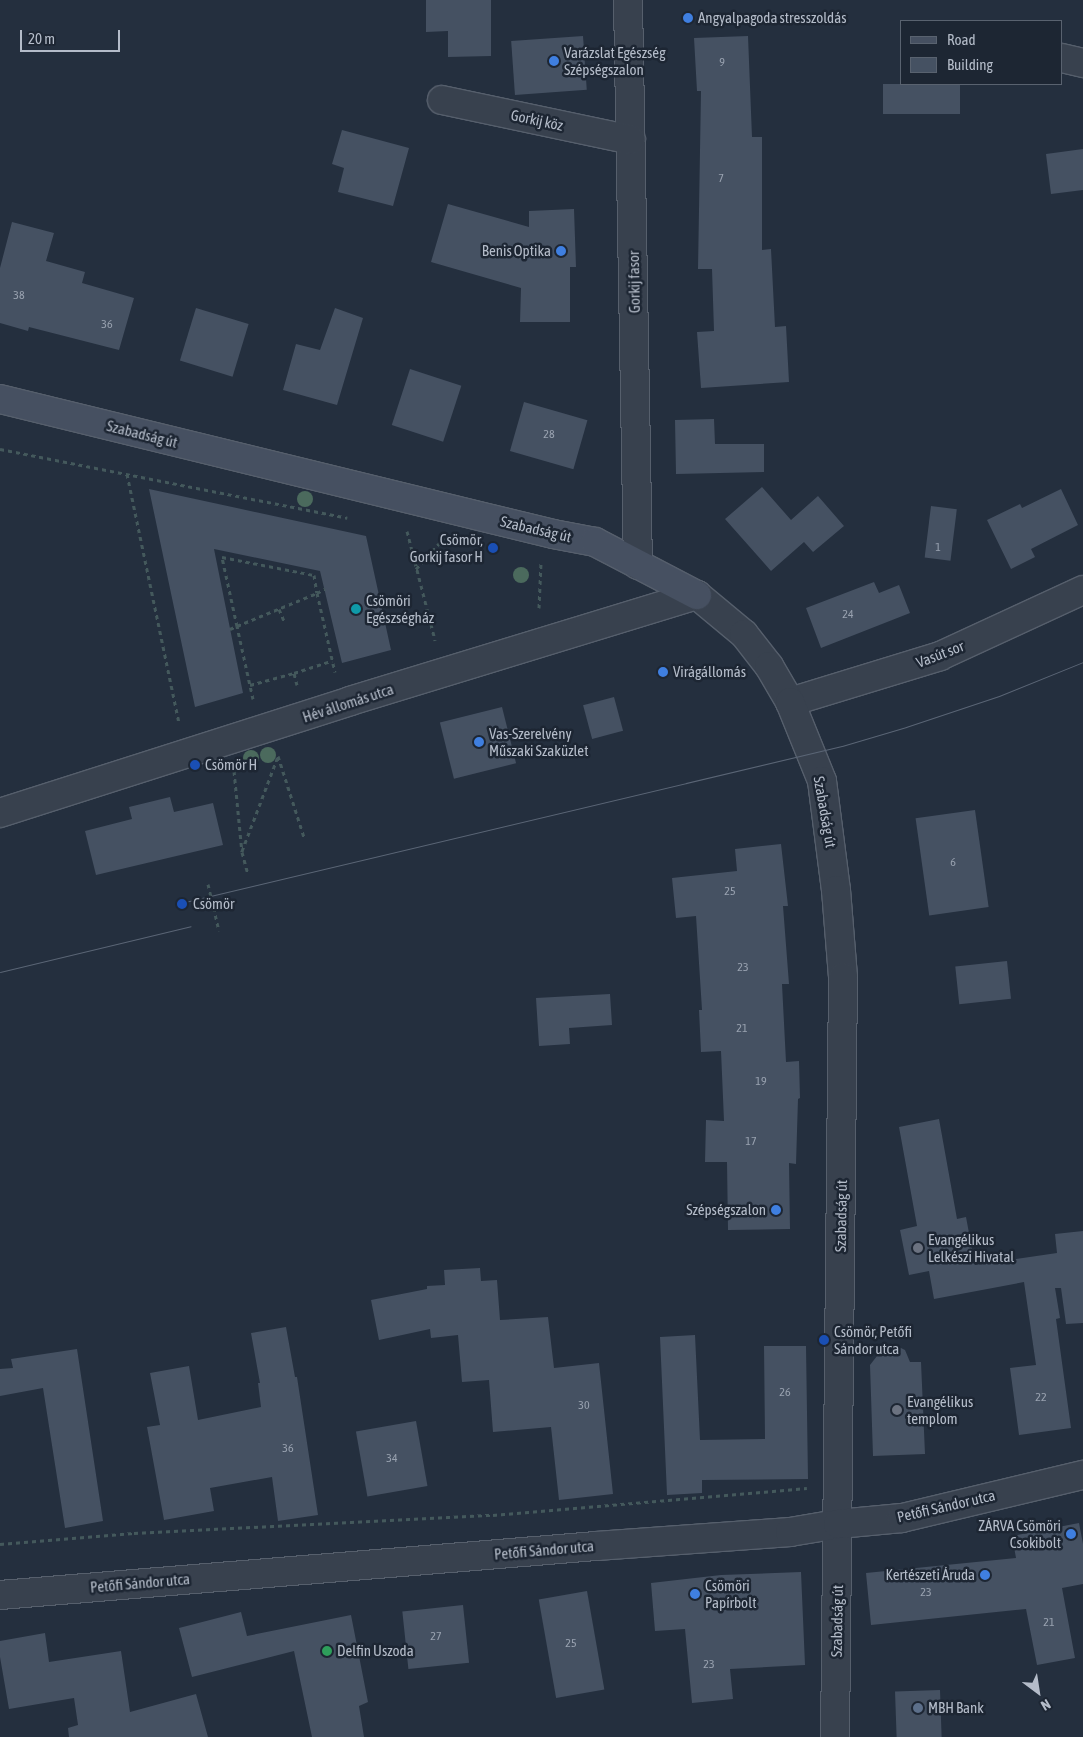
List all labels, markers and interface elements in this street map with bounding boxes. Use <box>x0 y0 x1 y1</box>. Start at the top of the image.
place label: Angyalpagoda stresszoldás <box>698 9 846 27</box>
marker: Angyalpagoda stresszoldás <box>682 12 694 24</box>
scale bar <box>22 20 122 52</box>
legend <box>900 20 1063 85</box>
text: 20 m <box>28 30 55 47</box>
text: Road <box>947 31 976 48</box>
place label: Varázslat Egészség Szépségszalon <box>564 43 666 78</box>
marker: Varázslat Egészség Szépségszalon <box>548 55 560 67</box>
house number: 9 <box>719 56 725 70</box>
text: Building <box>947 56 993 73</box>
street label: Gorkij köz <box>509 106 565 134</box>
house number: 7 <box>718 172 724 186</box>
place label: Benis Optika <box>482 242 551 260</box>
marker: Benis Optika <box>555 245 567 257</box>
street label: Gorkij fasor <box>624 251 644 313</box>
house number: 38 <box>13 289 25 303</box>
house number: 36 <box>101 318 113 332</box>
street label: Szabadság út <box>105 417 179 451</box>
house number: 28 <box>543 428 555 442</box>
street label: Szabadság út <box>499 512 573 546</box>
place label: Csömör, Gorkij fasor H <box>410 530 483 565</box>
house number: 1 <box>935 541 941 555</box>
marker: Csömör, Gorkij fasor H <box>487 542 499 554</box>
place label: Csömöri Egészségház <box>366 591 434 626</box>
marker: Csömöri Egészségház <box>350 603 362 615</box>
house number: 24 <box>842 608 854 622</box>
street label: Vasút sor <box>914 637 966 671</box>
place label: Virágállomás <box>673 663 746 681</box>
marker: Virágállomás <box>657 666 669 678</box>
street label: Hév állomás utca <box>300 680 396 726</box>
place label: Vas-Szerelvény Műszaki Szaküzlet <box>489 724 588 759</box>
marker: Vas-Szerelvény Műszaki Szaküzlet <box>473 736 485 748</box>
place label: Csömör H <box>205 756 257 774</box>
marker: Csömör H <box>189 759 201 771</box>
street label: Szabadság út <box>810 775 840 849</box>
house number: 6 <box>950 856 956 870</box>
house number: 25 <box>724 885 736 899</box>
place label: Csömör <box>193 895 234 913</box>
marker: Csömör <box>175 897 189 911</box>
house number: 23 <box>737 961 749 975</box>
house number: 21 <box>736 1022 748 1036</box>
house number: 19 <box>755 1075 767 1089</box>
house number: 17 <box>745 1135 757 1149</box>
street label: Szabadság út <box>831 1180 851 1252</box>
place label: Szépségszalon <box>686 1201 766 1219</box>
marker: Szépségszalon <box>770 1204 782 1216</box>
place label: Evangélikus Lelkészi Hivatal <box>928 1230 1014 1265</box>
marker: Evangélikus Lelkészi Hivatal <box>912 1242 924 1254</box>
place label: Csömör, Petőfi Sándor utca <box>834 1322 912 1357</box>
marker: Csömör, Petőfi Sándor utca <box>818 1334 830 1346</box>
house number: 26 <box>779 1386 791 1400</box>
house number: 22 <box>1035 1391 1047 1405</box>
place label: Evangélikus templom <box>907 1392 973 1427</box>
house number: 30 <box>578 1399 590 1413</box>
marker: Evangélikus templom <box>891 1404 903 1416</box>
house number: 36 <box>282 1442 294 1456</box>
house number: 34 <box>386 1452 398 1466</box>
street label: Petőfi Sándor utca <box>895 1486 997 1526</box>
place label: ZÁRVA Csömöri Csokibolt <box>978 1516 1061 1551</box>
marker: ZÁRVA Csömöri Csokibolt <box>1065 1528 1077 1540</box>
street label: Petőfi Sándor utca <box>493 1537 595 1563</box>
place label: Kertészeti Áruda <box>886 1566 975 1584</box>
marker: Kertészeti Áruda <box>979 1569 991 1581</box>
street label: Petőfi Sándor utca <box>89 1570 191 1596</box>
place label: Csömöri Papírbolt <box>705 1576 756 1611</box>
street label: Szabadság út <box>827 1585 847 1657</box>
house number: 23 <box>920 1586 932 1600</box>
marker: Csömöri Papírbolt <box>689 1588 701 1600</box>
house number: 21 <box>1043 1616 1055 1630</box>
house number: 27 <box>430 1630 442 1644</box>
house number: 25 <box>565 1637 577 1651</box>
place label: Delfin Uszoda <box>337 1642 414 1660</box>
marker: Delfin Uszoda <box>321 1645 333 1657</box>
house number: 23 <box>703 1658 715 1672</box>
north arrow <box>1013 1667 1063 1717</box>
text: N <box>1038 1696 1053 1714</box>
place label: MBH Bank <box>928 1699 984 1717</box>
marker: MBH Bank <box>912 1702 924 1714</box>

